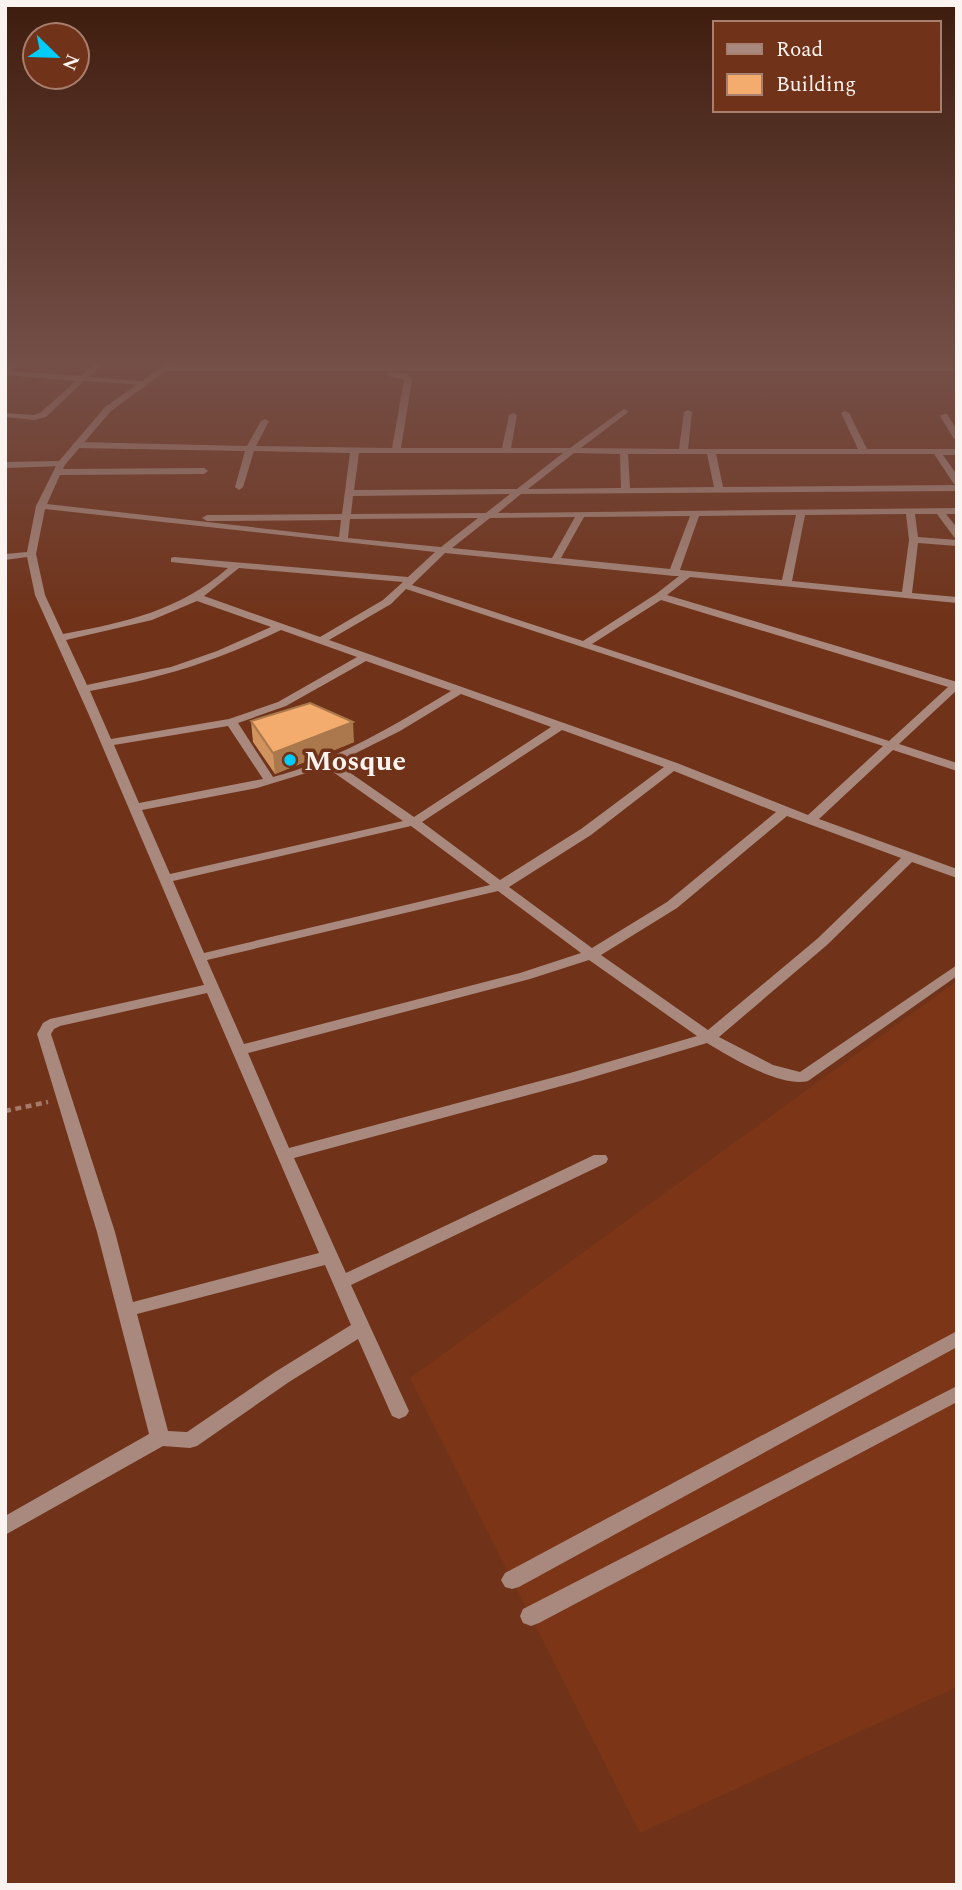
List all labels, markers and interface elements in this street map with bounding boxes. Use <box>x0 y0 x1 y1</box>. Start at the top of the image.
north arrow <box>21 21 91 91</box>
legend <box>713 21 941 112</box>
text: Road <box>776 34 823 66</box>
text: N <box>54 49 87 75</box>
text: Building <box>776 69 856 101</box>
place label: Mosque <box>304 740 406 783</box>
marker: Mosque <box>282 752 298 768</box>

